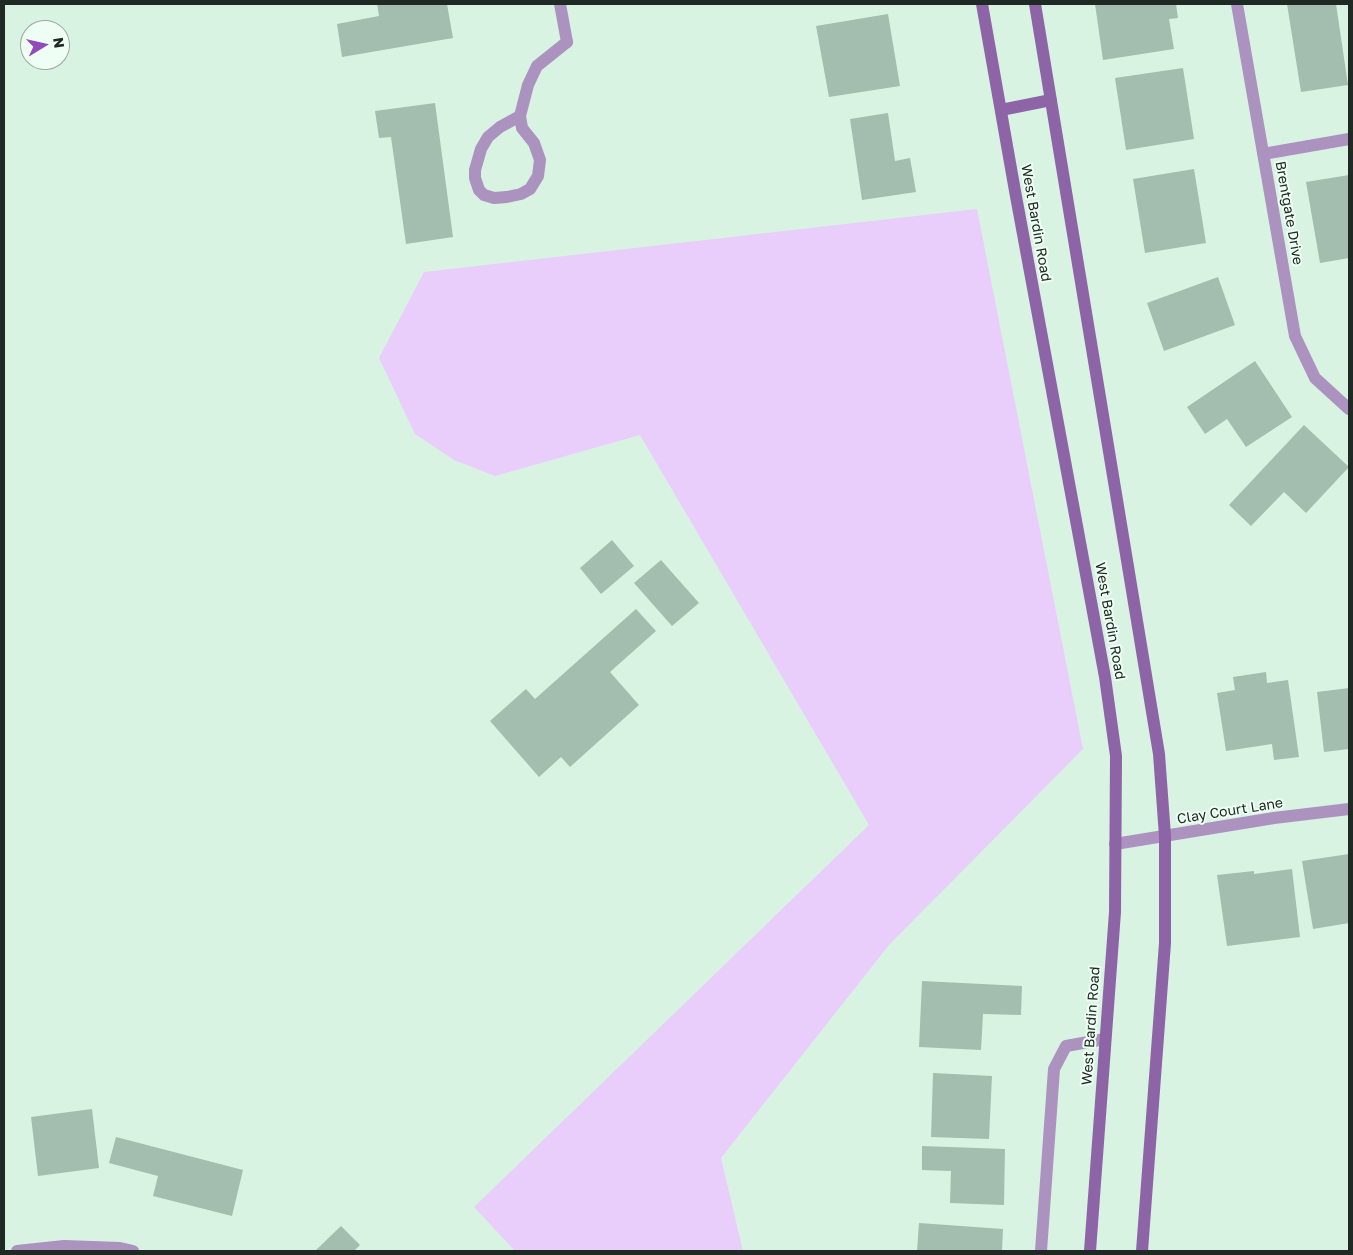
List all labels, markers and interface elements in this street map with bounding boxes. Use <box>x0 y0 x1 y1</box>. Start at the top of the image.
north arrow <box>20 20 70 70</box>
text: N <box>50 36 69 49</box>
street label: Brentgate Drive <box>1272 160 1306 266</box>
street label: West Bardin Road <box>1017 163 1055 283</box>
street label: West Bardin Road <box>1091 561 1129 681</box>
street label: Clay Court Lane <box>1176 794 1284 828</box>
street label: West Bardin Road <box>1078 966 1104 1086</box>

